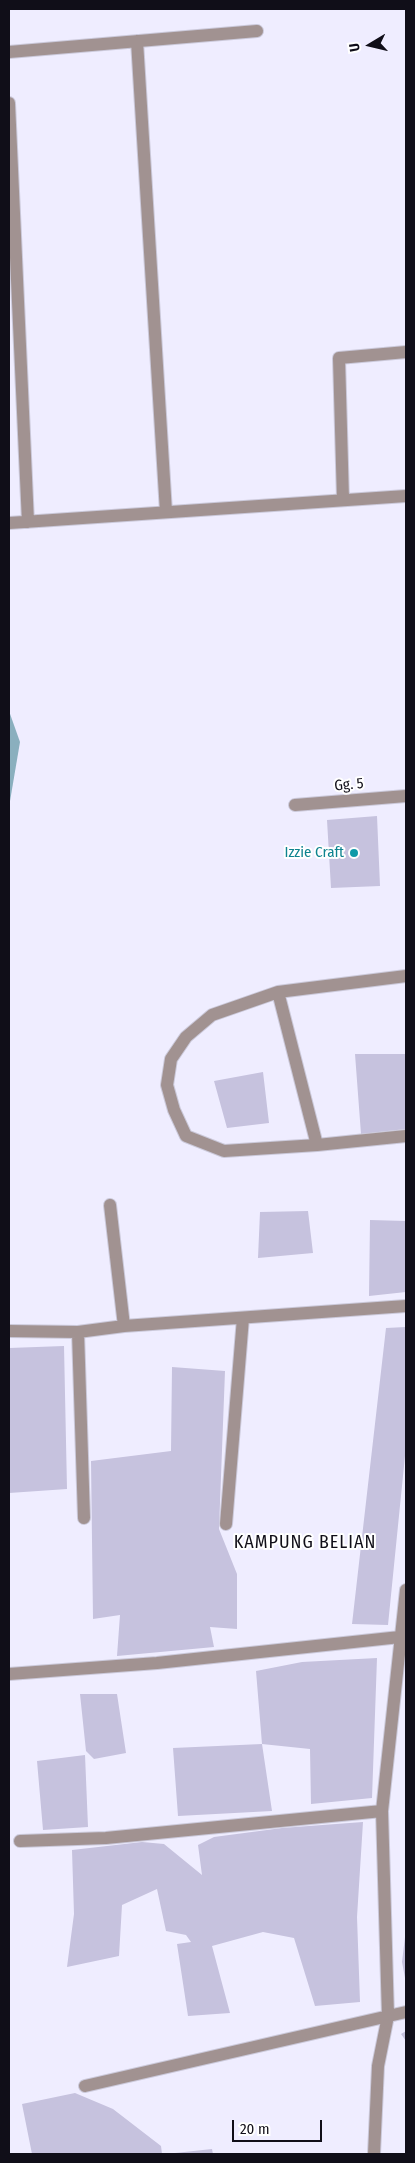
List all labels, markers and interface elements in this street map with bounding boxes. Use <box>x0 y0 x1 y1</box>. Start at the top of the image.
north arrow <box>345 20 395 70</box>
text: U <box>346 42 364 53</box>
street label: Gg. 5 <box>334 775 364 795</box>
place label: Izzie Craft <box>284 844 344 862</box>
marker: Izzie Craft <box>348 847 360 859</box>
district label: KAMPUNG BELIAN <box>232 1532 378 1554</box>
scale bar <box>235 2110 325 2142</box>
text: 20 m <box>240 2120 270 2138</box>

